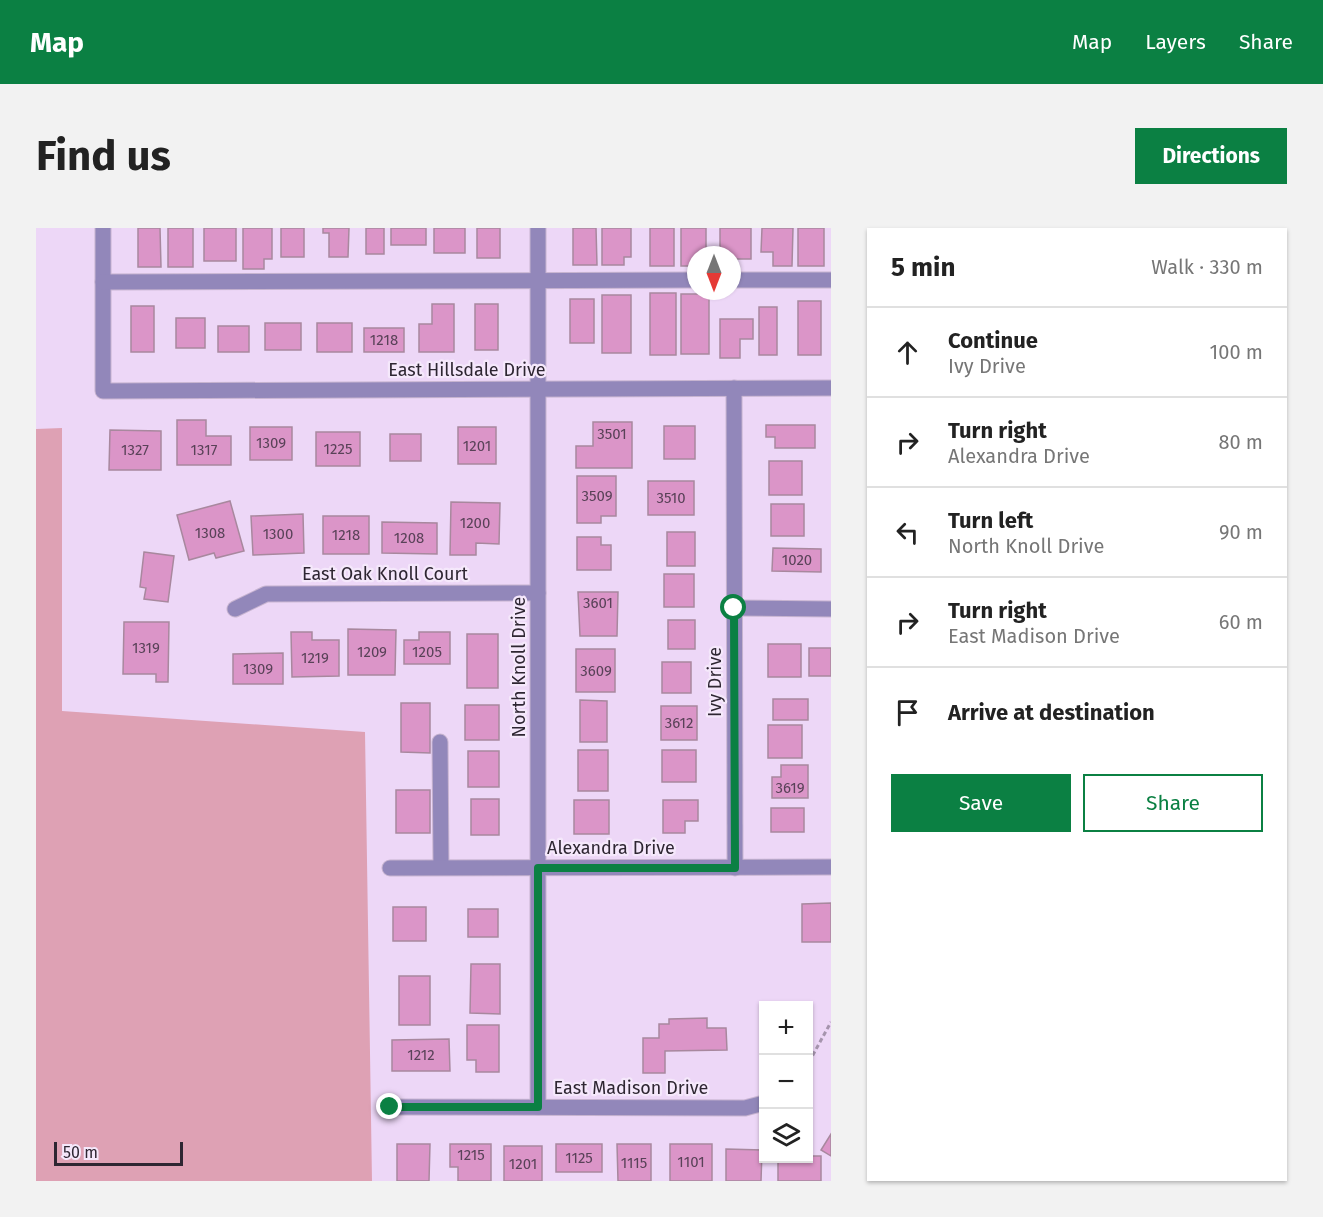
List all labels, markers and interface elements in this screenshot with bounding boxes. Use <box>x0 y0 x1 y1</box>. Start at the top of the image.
text: Map <box>30 26 84 59</box>
text: Map <box>1072 29 1112 55</box>
text: Layers <box>1145 29 1206 55</box>
text: Share <box>1239 29 1293 55</box>
button: Directions <box>1135 128 1287 184</box>
text: Find us <box>36 131 171 181</box>
north arrow <box>687 246 741 300</box>
text: 5 min <box>891 252 955 283</box>
text: Walk · 330 m <box>1151 255 1263 279</box>
text: Continue <box>948 327 1038 354</box>
house number: 1218 <box>370 331 398 349</box>
icon: ahead <box>891 336 924 369</box>
text: 100 m <box>1210 340 1263 364</box>
text: Ivy Drive <box>948 354 1026 378</box>
street label: East Hillsdale Drive <box>388 359 546 381</box>
text: Turn right <box>948 417 1047 444</box>
house number: 3501 <box>597 425 627 443</box>
icon: right <box>891 426 924 459</box>
text: 80 m <box>1218 430 1263 454</box>
house number: 1309 <box>256 434 286 452</box>
house number: 1201 <box>463 437 491 455</box>
house number: 1225 <box>324 440 352 458</box>
house number: 1327 <box>121 441 149 459</box>
house number: 1317 <box>191 441 218 459</box>
text: Alexandra Drive <box>948 444 1090 468</box>
house number: 3509 <box>581 487 613 505</box>
house number: 3510 <box>656 489 686 507</box>
text: Turn left <box>948 507 1033 534</box>
house number: 1200 <box>460 514 490 532</box>
icon: left <box>891 516 924 549</box>
text: 90 m <box>1219 520 1263 544</box>
house number: 1308 <box>195 524 225 542</box>
house number: 1300 <box>263 525 293 543</box>
house number: 1218 <box>332 526 360 544</box>
house number: 1208 <box>394 529 424 547</box>
text: North Knoll Drive <box>948 534 1104 558</box>
house number: 1020 <box>782 551 812 569</box>
street label: East Oak Knoll Court <box>302 563 468 585</box>
house number: 3601 <box>583 594 613 612</box>
route start <box>720 594 746 620</box>
street label: North Knoll Drive <box>508 597 530 737</box>
text: Turn right <box>948 597 1047 624</box>
icon: right <box>891 606 924 639</box>
text: 60 m <box>1219 610 1263 634</box>
text: East Madison Drive <box>948 624 1120 648</box>
house number: 1319 <box>132 639 160 657</box>
house number: 1209 <box>357 643 387 661</box>
house number: 1205 <box>412 643 442 661</box>
street label: Ivy Drive <box>704 647 726 717</box>
house number: 1219 <box>301 649 329 667</box>
house number: 1309 <box>243 660 273 678</box>
house number: 3609 <box>580 662 612 680</box>
icon: arrive <box>891 696 924 729</box>
text: Arrive at destination <box>948 699 1155 726</box>
house number: 3612 <box>665 714 693 732</box>
button: Save <box>891 774 1071 832</box>
button: Share <box>1083 774 1263 832</box>
house number: 3619 <box>775 779 805 797</box>
street label: Alexandra Drive <box>547 837 675 859</box>
map controls <box>759 1001 813 1163</box>
button: + <box>759 1001 813 1055</box>
house number: 1212 <box>407 1046 435 1064</box>
button: − <box>759 1055 813 1109</box>
street label: East Madison Drive <box>554 1077 708 1099</box>
route end <box>376 1093 402 1119</box>
button: layers <box>759 1109 813 1163</box>
scale bar <box>54 1139 183 1166</box>
text: 50 m <box>63 1143 98 1162</box>
house number: 1215 <box>457 1146 485 1164</box>
house number: 1125 <box>565 1149 593 1167</box>
house number: 1101 <box>677 1153 705 1171</box>
house number: 1115 <box>621 1154 647 1172</box>
house number: 1201 <box>509 1155 537 1173</box>

